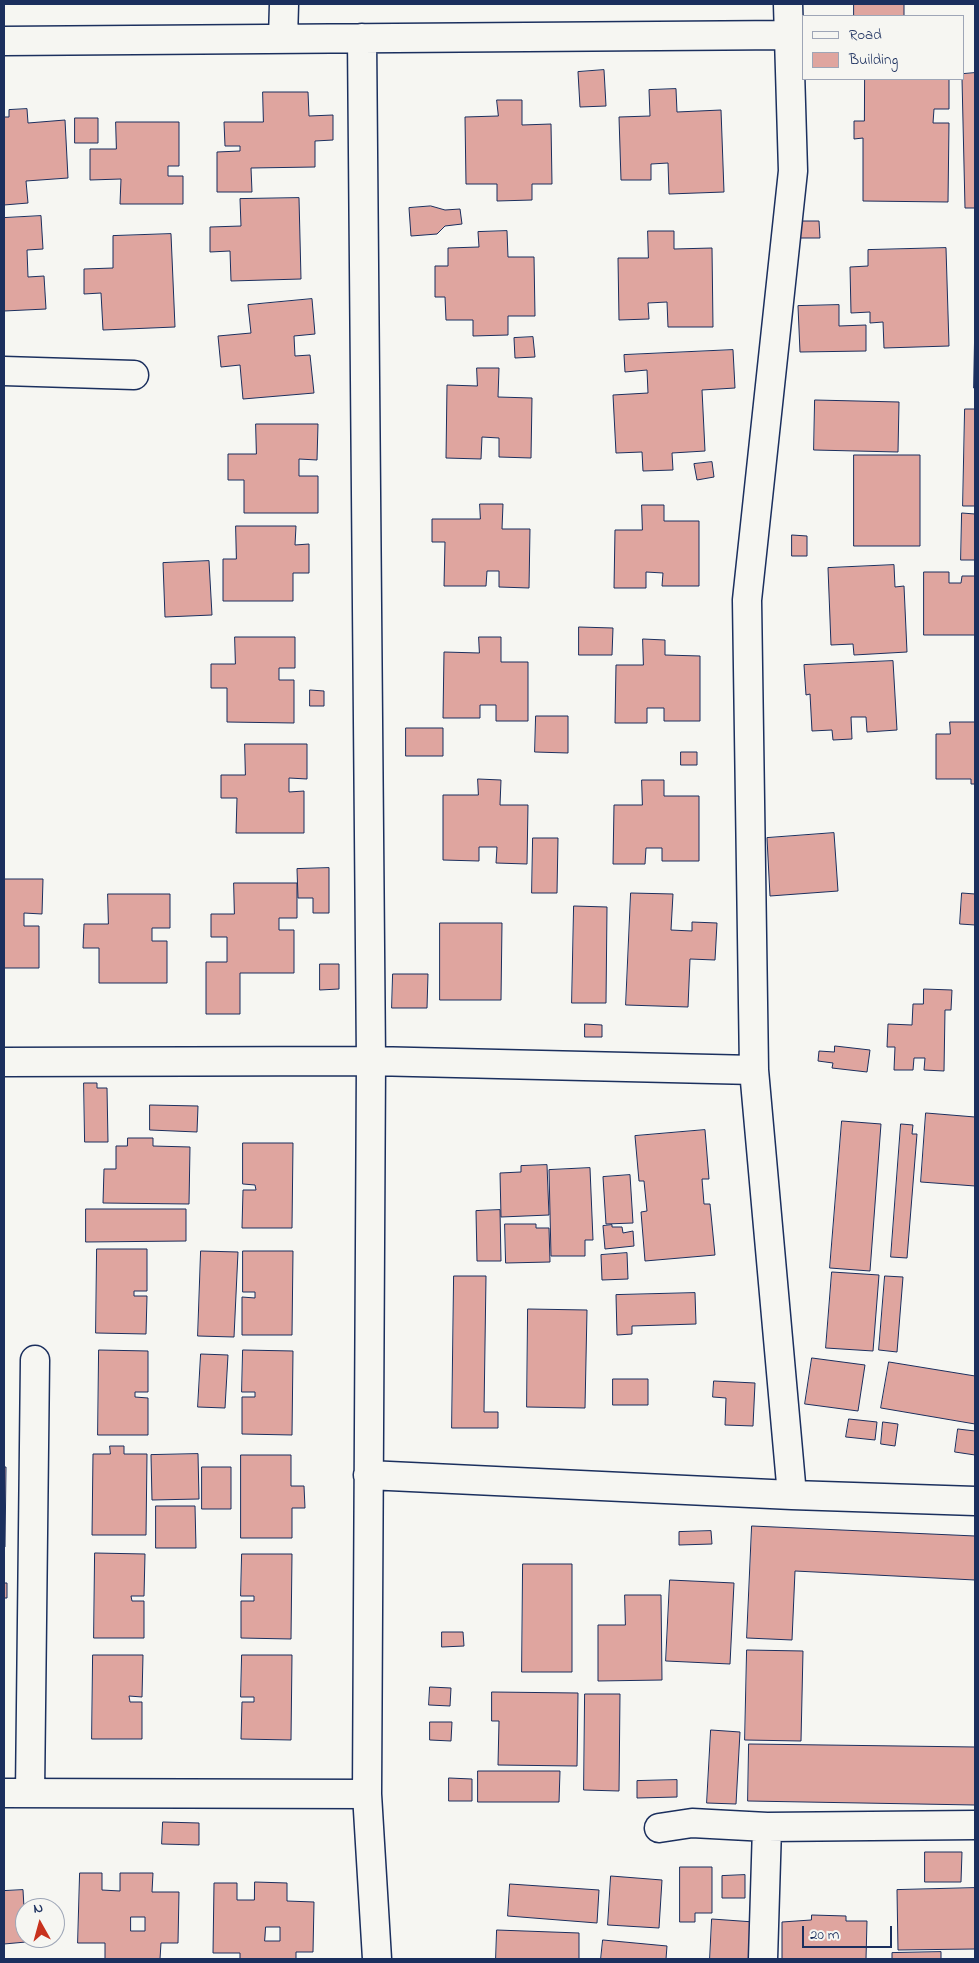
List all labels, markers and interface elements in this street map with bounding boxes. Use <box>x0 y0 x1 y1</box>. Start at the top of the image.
legend <box>802 15 964 80</box>
text: Road <box>849 24 882 46</box>
text: Building <box>849 49 898 71</box>
north arrow <box>15 1898 65 1948</box>
text: N <box>32 1898 44 1920</box>
scale bar <box>804 1916 894 1948</box>
text: 20 m <box>810 1924 839 1946</box>

